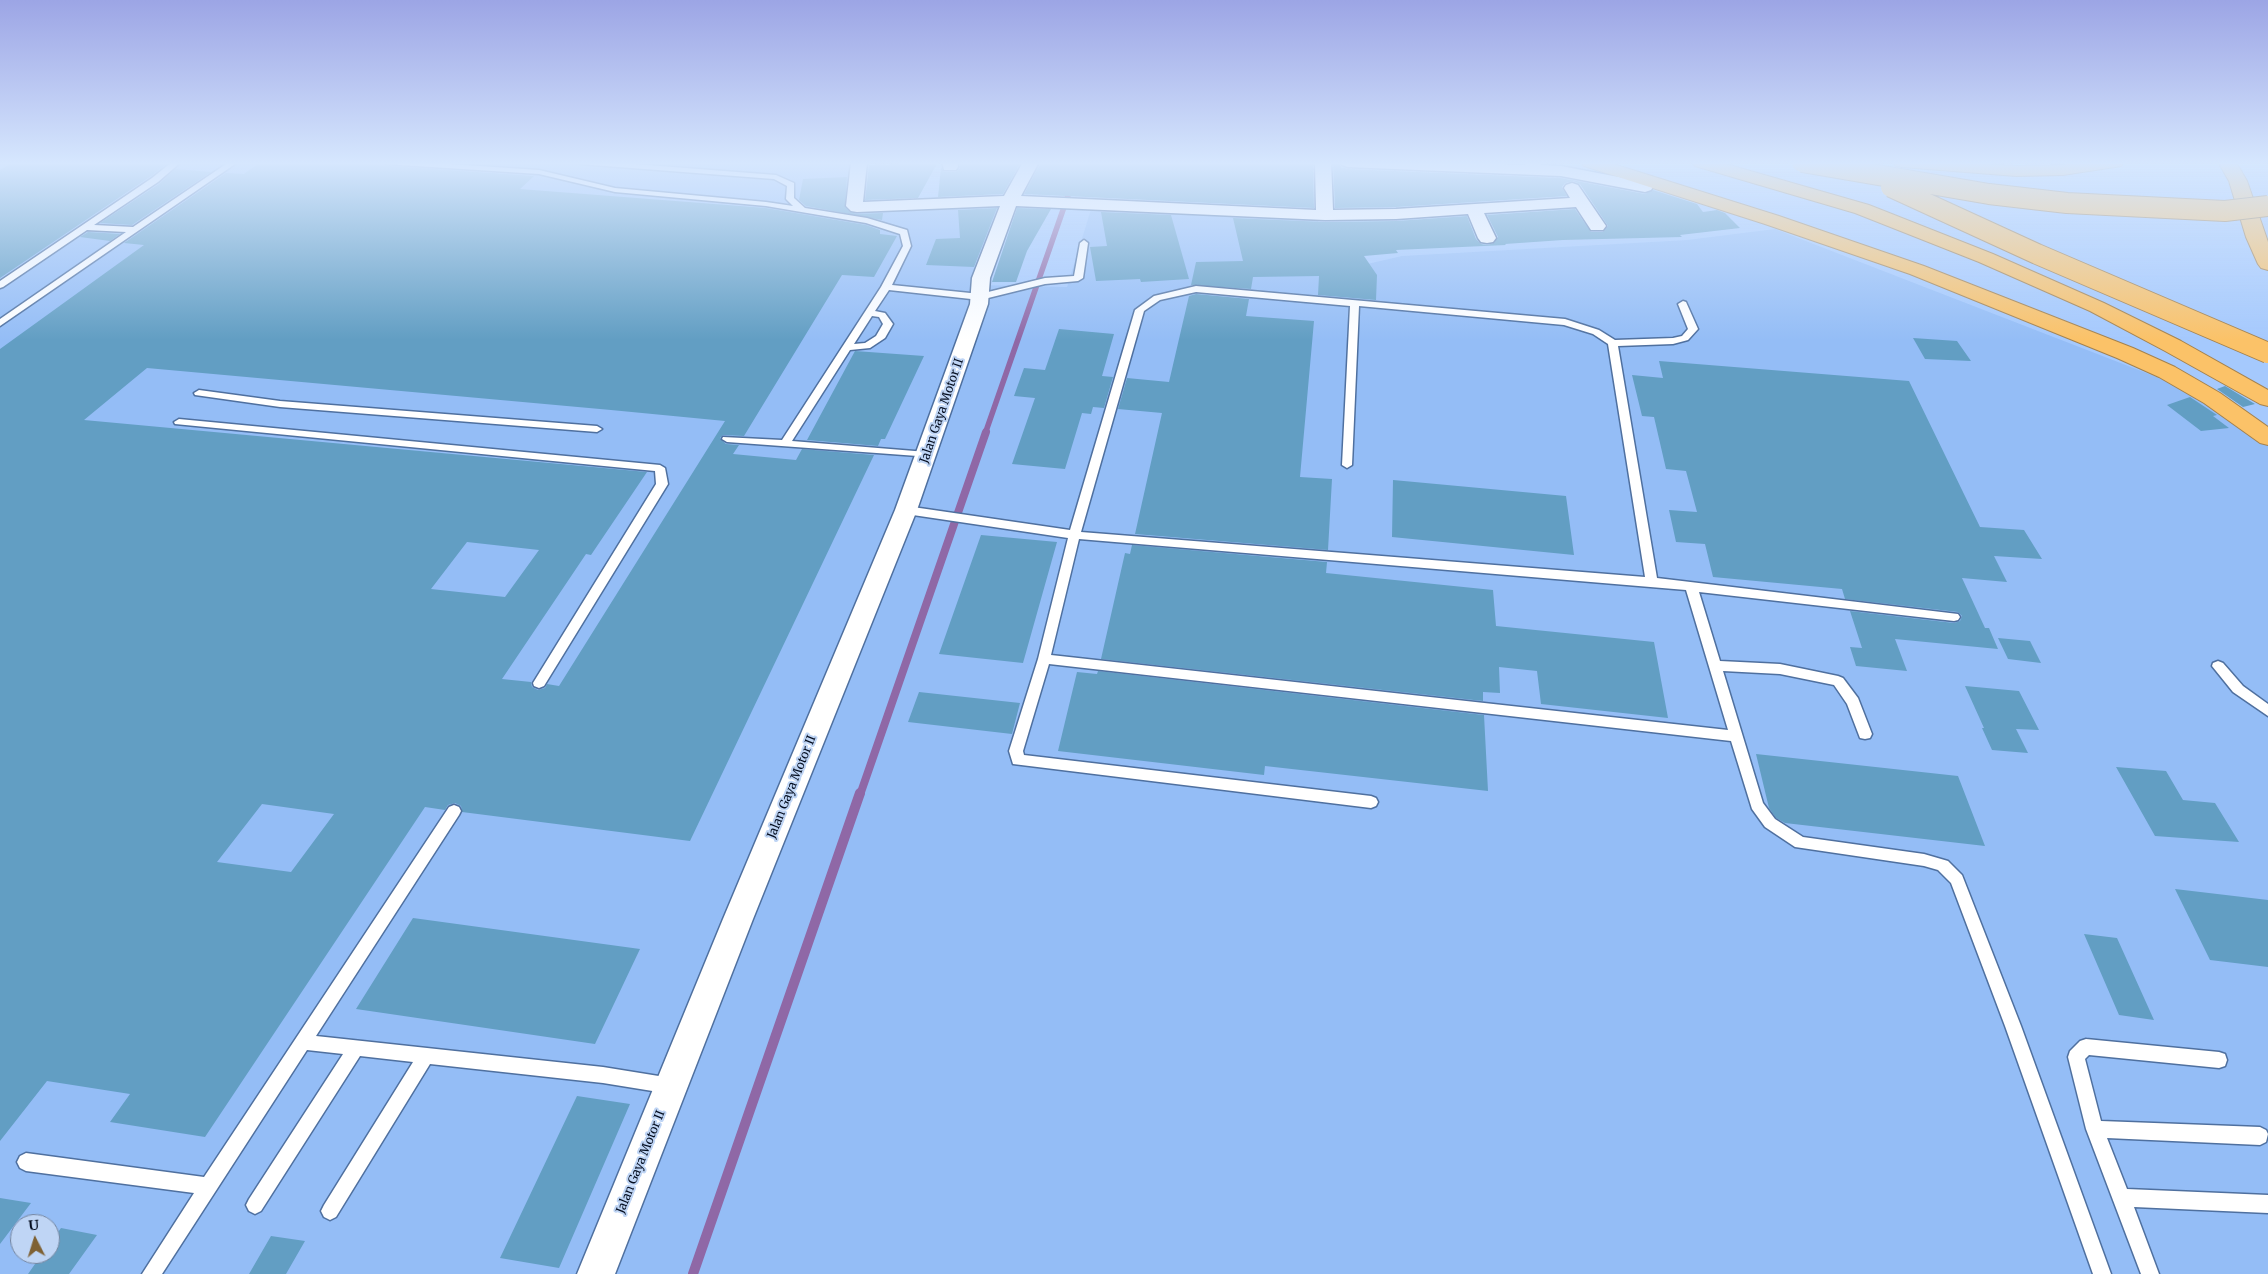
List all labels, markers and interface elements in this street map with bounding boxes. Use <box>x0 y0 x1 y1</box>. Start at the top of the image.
street label: Jalan Gaya Motor II <box>917 357 967 465</box>
street label: Jalan Gaya Motor II <box>765 733 819 841</box>
street label: Jalan Gaya Motor II <box>614 1108 668 1216</box>
north arrow <box>10 1214 60 1264</box>
text: U <box>28 1216 40 1234</box>

